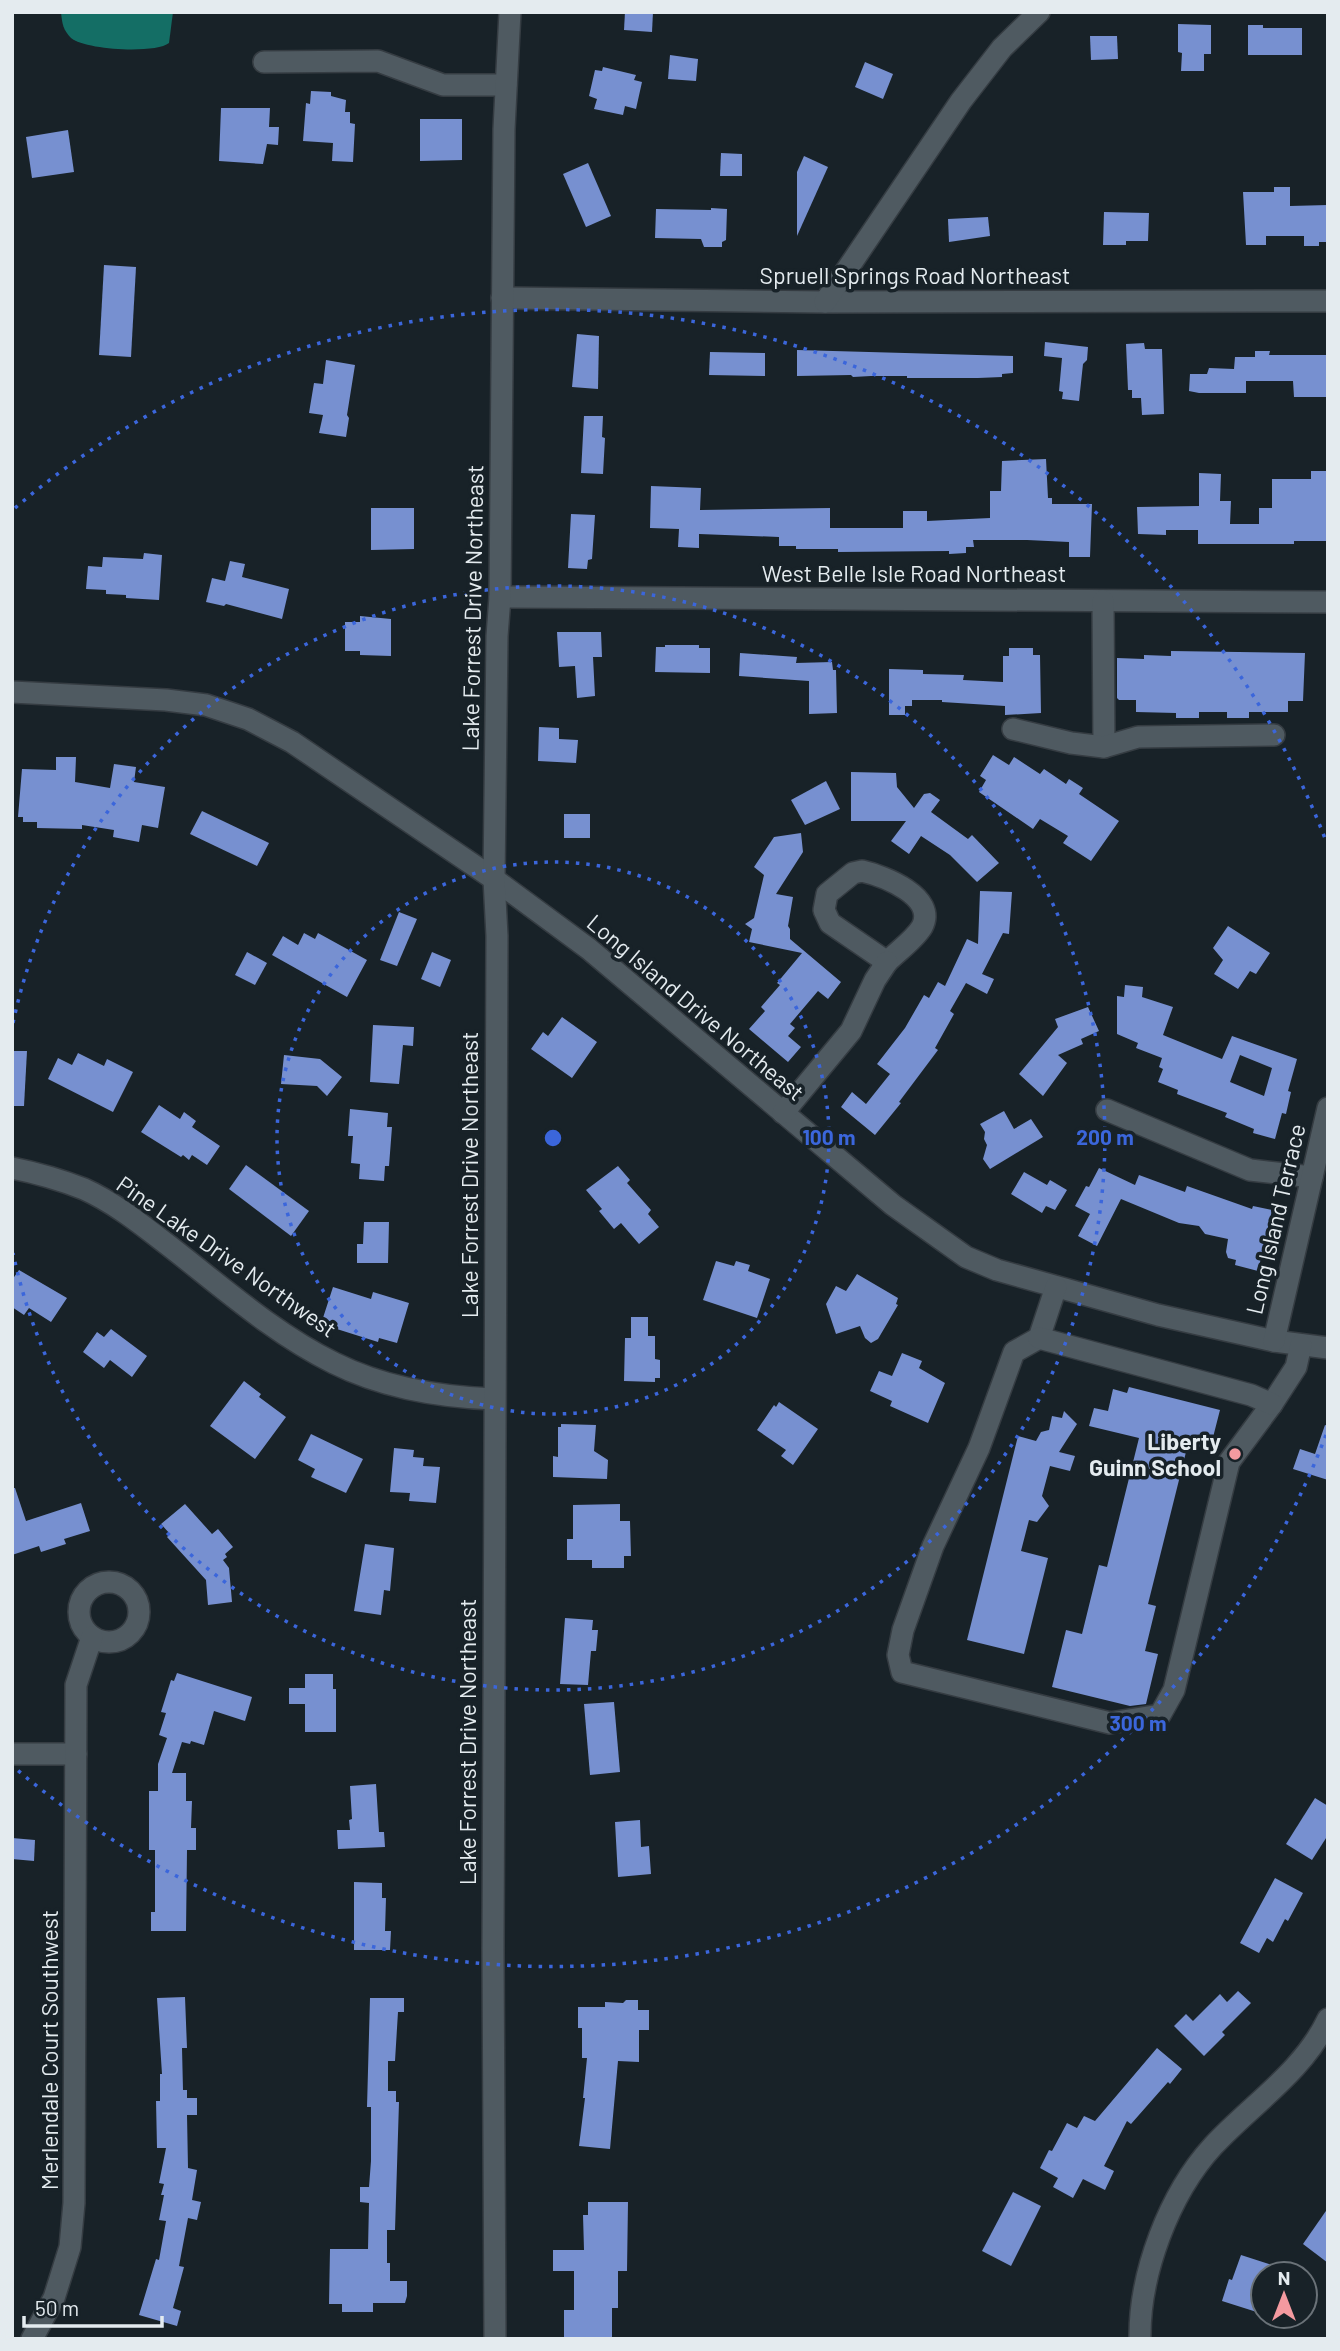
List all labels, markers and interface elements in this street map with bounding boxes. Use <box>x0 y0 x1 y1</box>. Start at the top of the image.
street label: Spruell Springs Road Northeast <box>760 261 1070 289</box>
street label: Lake Forrest Drive Northeast <box>456 464 488 752</box>
street label: West Belle Isle Road Northeast <box>762 559 1066 587</box>
street label: Long Island Drive Northeast <box>582 908 810 1106</box>
street label: Lake Forrest Drive Northeast <box>455 1032 483 1318</box>
street label: Long Island Terrace <box>1239 1121 1311 1317</box>
text: 100 m <box>802 1124 856 1149</box>
text: 200 m <box>1076 1124 1134 1149</box>
centre of rings <box>541 1126 565 1150</box>
street label: Pine Lake Drive Northwest <box>112 1169 342 1343</box>
place label: Liberty Guinn School <box>1089 1427 1221 1481</box>
marker: Liberty Guinn School <box>1227 1446 1243 1462</box>
street label: Lake Forrest Drive Northeast <box>453 1599 481 1885</box>
text: 300 m <box>1109 1710 1167 1735</box>
street label: Merlendale Court Southwest <box>35 1910 63 2190</box>
north arrow <box>1249 2260 1319 2330</box>
text: N <box>1278 2266 1290 2289</box>
scale bar <box>24 2284 163 2328</box>
text: 50 m <box>35 2295 79 2320</box>

